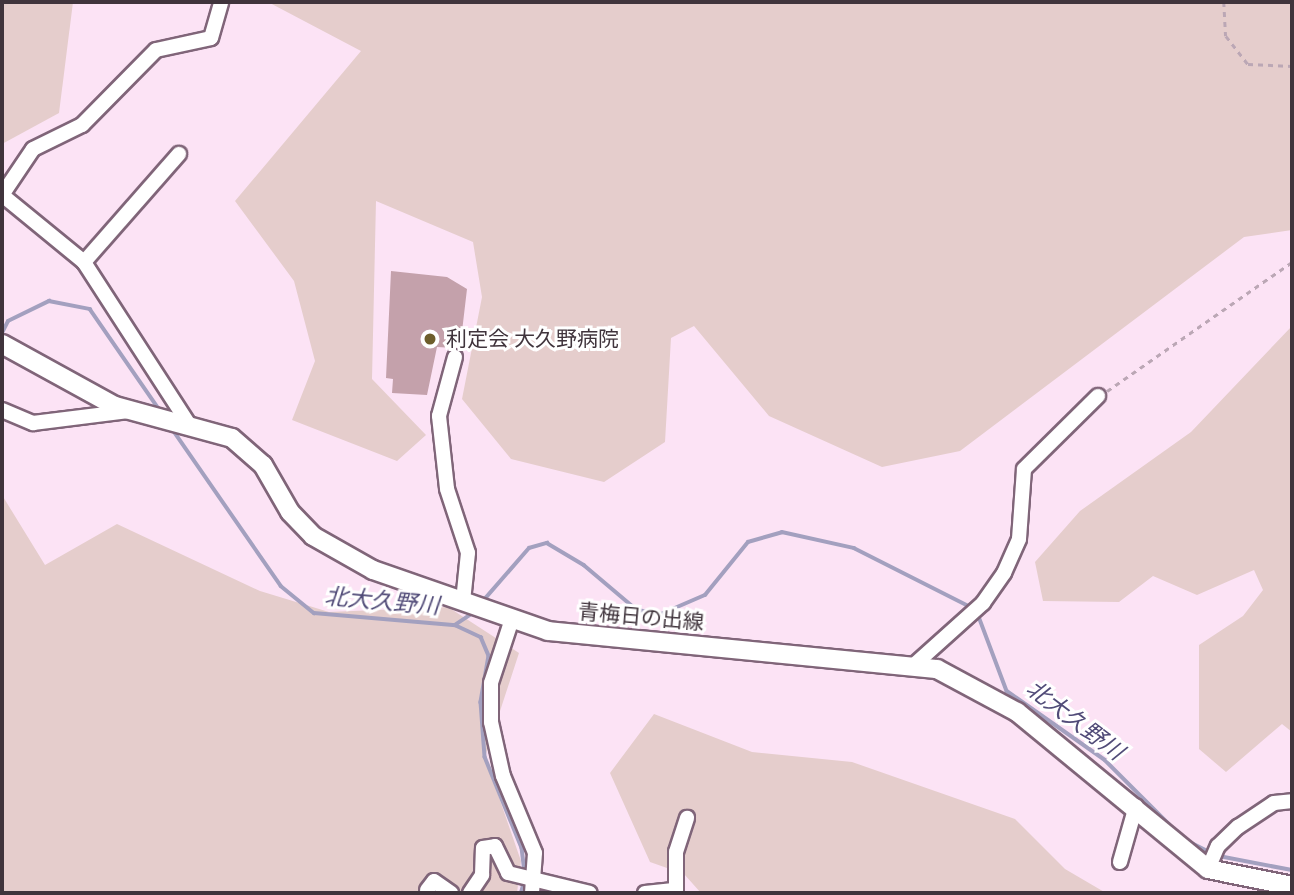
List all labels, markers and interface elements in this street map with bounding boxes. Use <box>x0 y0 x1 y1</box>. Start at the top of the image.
place label: 利定会 大久野病院 <box>446 326 619 352</box>
marker: 利定会 大久野病院 <box>420 329 440 349</box>
water label: 北大久野川 <box>324 582 440 620</box>
street label: 青梅日の出線 <box>577 599 705 635</box>
water label: 北大久野川 <box>1021 674 1129 766</box>

